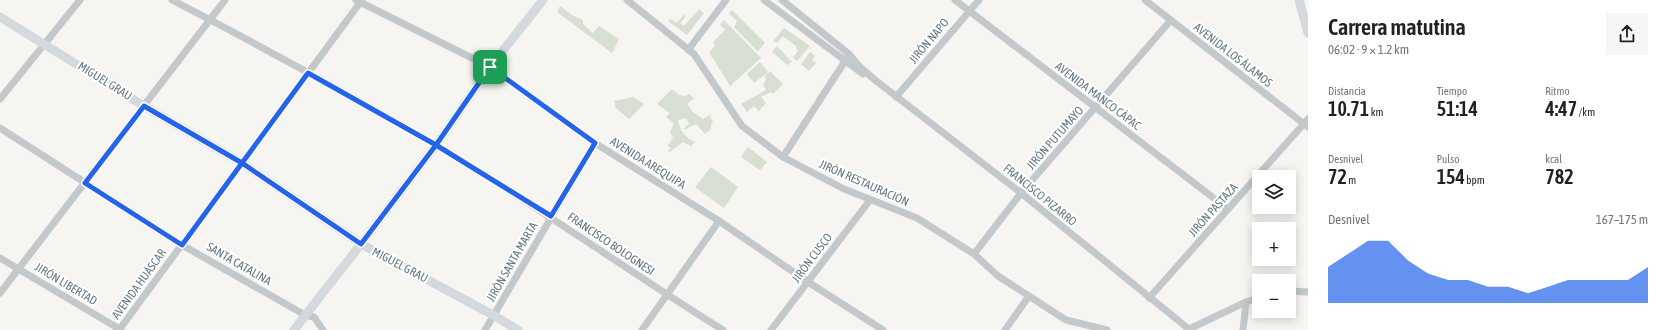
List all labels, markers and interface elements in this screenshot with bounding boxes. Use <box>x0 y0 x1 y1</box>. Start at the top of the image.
button: share <box>1606 13 1648 55</box>
text: Carrera matutina <box>1328 14 1466 40</box>
street label: JIRÓN NAPO <box>906 16 952 66</box>
street label: AVENIDA LOS ÁLAMOS <box>1191 20 1275 90</box>
text: 06:02 · 9 × 1.2 km <box>1328 42 1409 57</box>
pin <box>473 50 507 84</box>
icon: arrive <box>479 56 501 78</box>
street label: MIGUEL GRAU <box>75 59 135 103</box>
street label: AVENIDA MANCO CÁPAC <box>1052 59 1144 133</box>
text: Distancia <box>1328 85 1366 97</box>
text: Tiempo <box>1437 85 1467 97</box>
text: Ritmo <box>1545 85 1570 97</box>
text: 10.71 <box>1328 97 1369 120</box>
text: 51:14 <box>1437 97 1478 120</box>
text: 4:47 <box>1545 97 1577 120</box>
street label: JIRÓN PUTUMAYO <box>1024 104 1086 172</box>
text: km <box>1369 106 1383 118</box>
text: /km <box>1577 106 1595 118</box>
street label: AVENIDA AREQUIPA <box>608 134 688 192</box>
text: Desnivel <box>1328 153 1363 165</box>
text: Pulso <box>1437 153 1459 165</box>
text: kcal <box>1545 153 1562 165</box>
street label: JIRÓN RESTAURACIÓN <box>817 157 911 209</box>
street label: FRANCISCO PIZARRO <box>1001 161 1079 229</box>
text: 72 <box>1328 165 1347 188</box>
text: 154 <box>1437 165 1465 188</box>
text: 782 <box>1545 165 1574 188</box>
map controls <box>1252 170 1296 318</box>
button: layers <box>1252 170 1296 214</box>
text: m <box>1347 174 1356 186</box>
text: bpm <box>1465 174 1485 186</box>
street label: JIRÓN PASTAZA <box>1185 180 1241 239</box>
street label: FRANCISCO BOLOGNESI <box>565 210 657 278</box>
text: Desnivel <box>1328 212 1370 227</box>
text: 167–175 m <box>1596 212 1648 227</box>
street label: JIRÓN SANTA MARTA <box>484 220 540 304</box>
button: + <box>1252 222 1296 266</box>
street label: JIRÓN CUSCO <box>789 231 835 285</box>
street label: SANTA CATALINA <box>204 240 274 288</box>
street label: MIGUEL GRAU <box>370 244 430 286</box>
street label: AVENIDA HUÁSCAR <box>109 246 169 322</box>
street label: JIRÓN LIBERTAD <box>32 260 100 308</box>
button: − <box>1252 274 1296 318</box>

